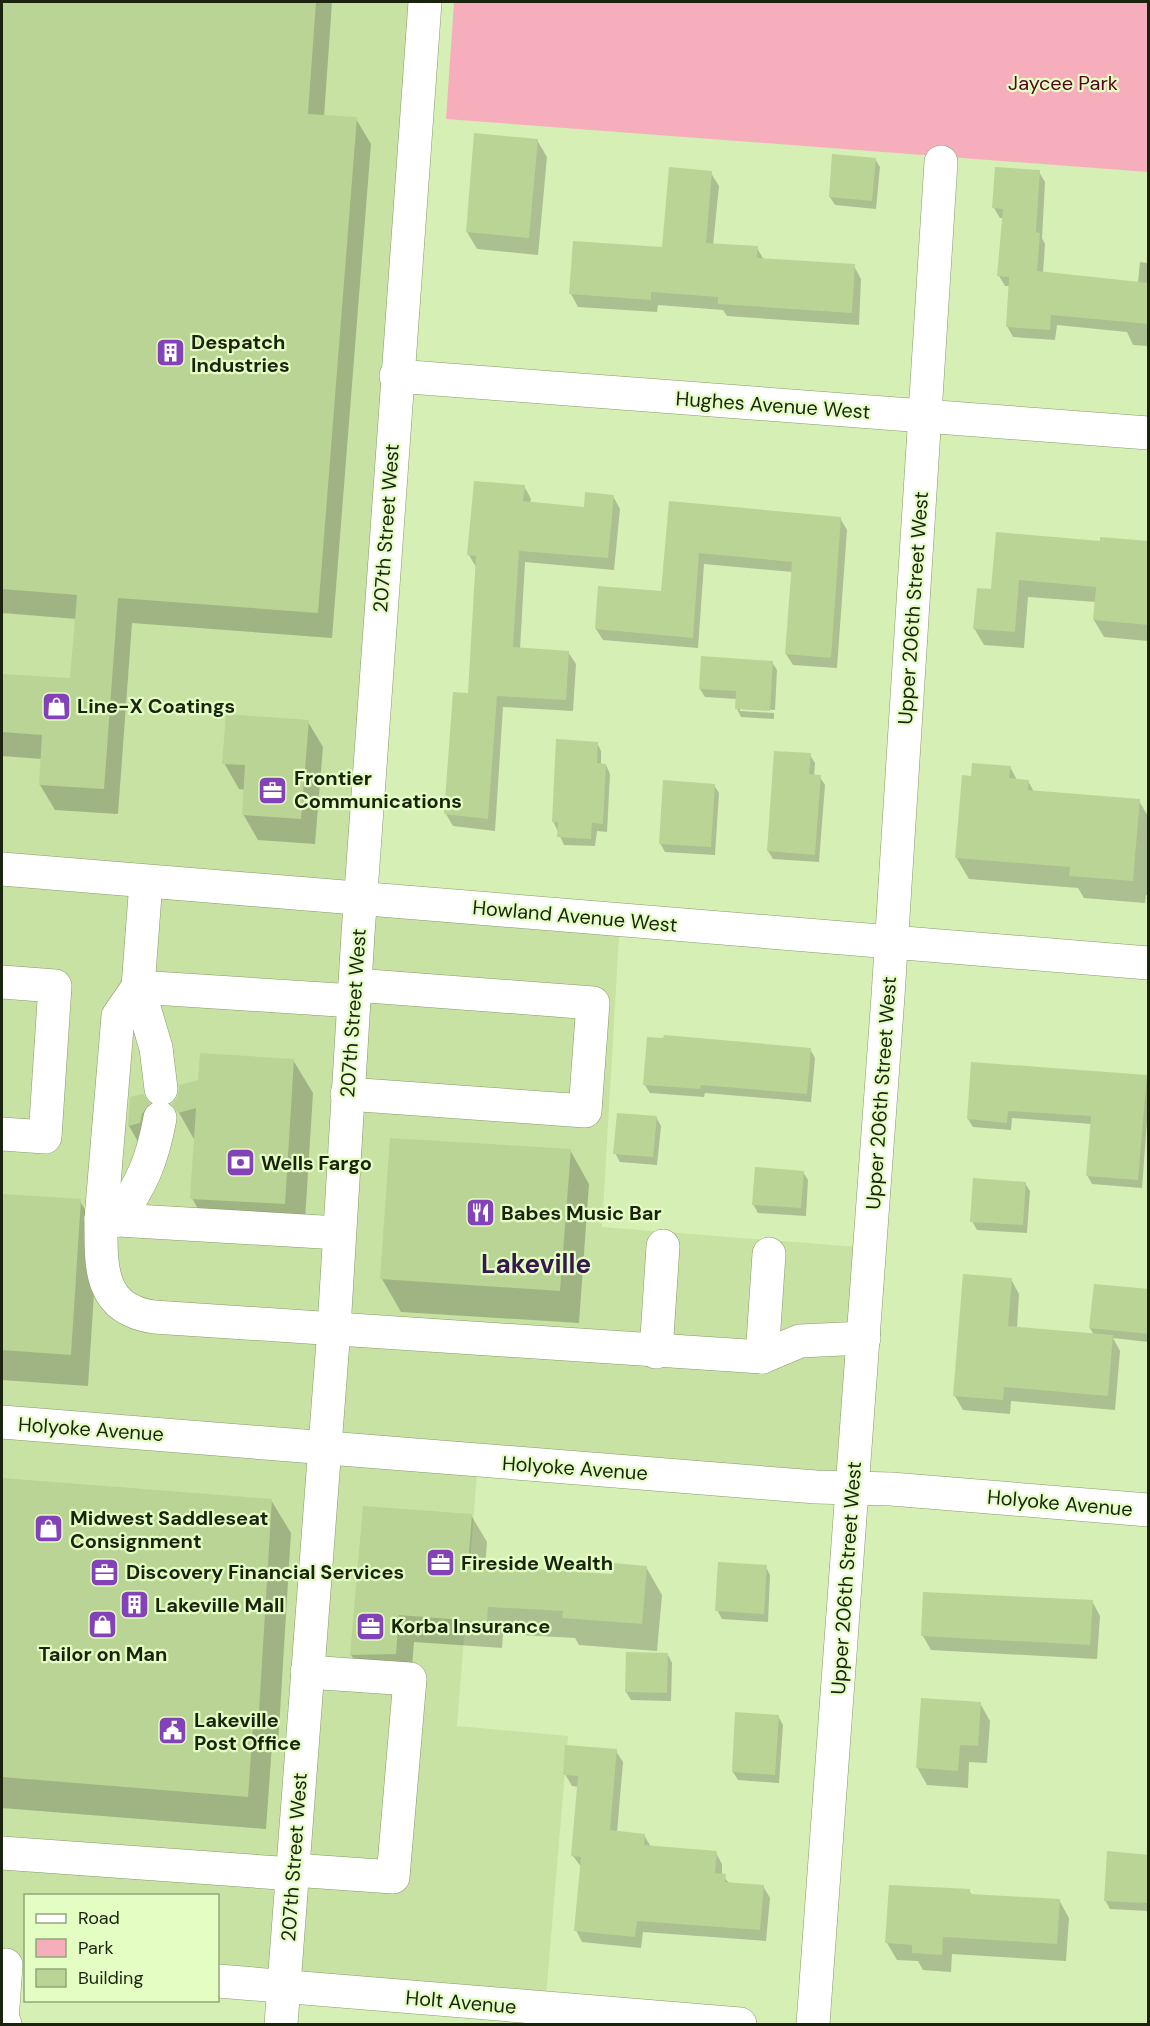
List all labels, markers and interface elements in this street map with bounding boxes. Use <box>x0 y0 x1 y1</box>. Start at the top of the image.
park label: Jaycee Park <box>1008 70 1118 96</box>
place label: Despatch Industries <box>191 329 290 378</box>
building icon: Despatch Industries <box>154 337 186 369</box>
street label: Hughes Avenue West <box>675 385 871 425</box>
street label: 207th Street West <box>367 443 405 613</box>
street label: Upper 206th Street West <box>892 490 934 725</box>
shop icon: Line-X Coatings <box>40 690 72 722</box>
place label: Line-X Coatings <box>77 693 235 719</box>
place label: Frontier Communications <box>294 765 462 814</box>
office icon: Frontier Communications <box>257 774 289 806</box>
street label: Howland Avenue West <box>472 894 679 938</box>
street label: 207th Street West <box>334 928 372 1098</box>
street label: Upper 206th Street West <box>860 975 902 1210</box>
bank icon: Wells Fargo <box>224 1147 256 1179</box>
place label: Wells Fargo <box>261 1150 372 1176</box>
restaurant icon: Babes Music Bar <box>464 1197 496 1229</box>
place label: Babes Music Bar <box>501 1200 662 1226</box>
district label: Lakeville <box>481 1247 591 1281</box>
street label: Holyoke Avenue <box>17 1411 165 1447</box>
street label: Holyoke Avenue <box>501 1450 649 1486</box>
street label: Upper 206th Street West <box>825 1460 867 1695</box>
street label: Holyoke Avenue <box>986 1484 1134 1522</box>
place label: Midwest Saddleseat Consignment <box>70 1505 268 1554</box>
shop icon: Midwest Saddleseat Consignment <box>33 1513 65 1545</box>
office icon: Fireside Wealth <box>424 1547 456 1579</box>
place label: Fireside Wealth <box>461 1550 613 1576</box>
office icon: Discovery Financial Services <box>89 1556 121 1588</box>
place label: Discovery Financial Services <box>126 1559 404 1585</box>
building icon: Lakeville Mall <box>118 1589 150 1621</box>
place label: Lakeville Mall <box>155 1592 285 1618</box>
shop icon: Tailor on Man <box>87 1608 119 1640</box>
office icon: Korba Insurance <box>354 1610 386 1642</box>
place label: Korba Insurance <box>391 1613 550 1639</box>
place label: Tailor on Man <box>39 1641 167 1667</box>
place label: Lakeville Post Office <box>194 1707 301 1756</box>
public building icon: Lakeville Post Office <box>157 1715 189 1747</box>
street label: 207th Street West <box>275 1772 313 1942</box>
legend <box>24 1894 219 2002</box>
text: Road <box>78 1906 120 1930</box>
text: Park <box>78 1936 114 1960</box>
text: Building <box>78 1966 143 1990</box>
street label: Holt Avenue <box>405 1984 517 2020</box>

